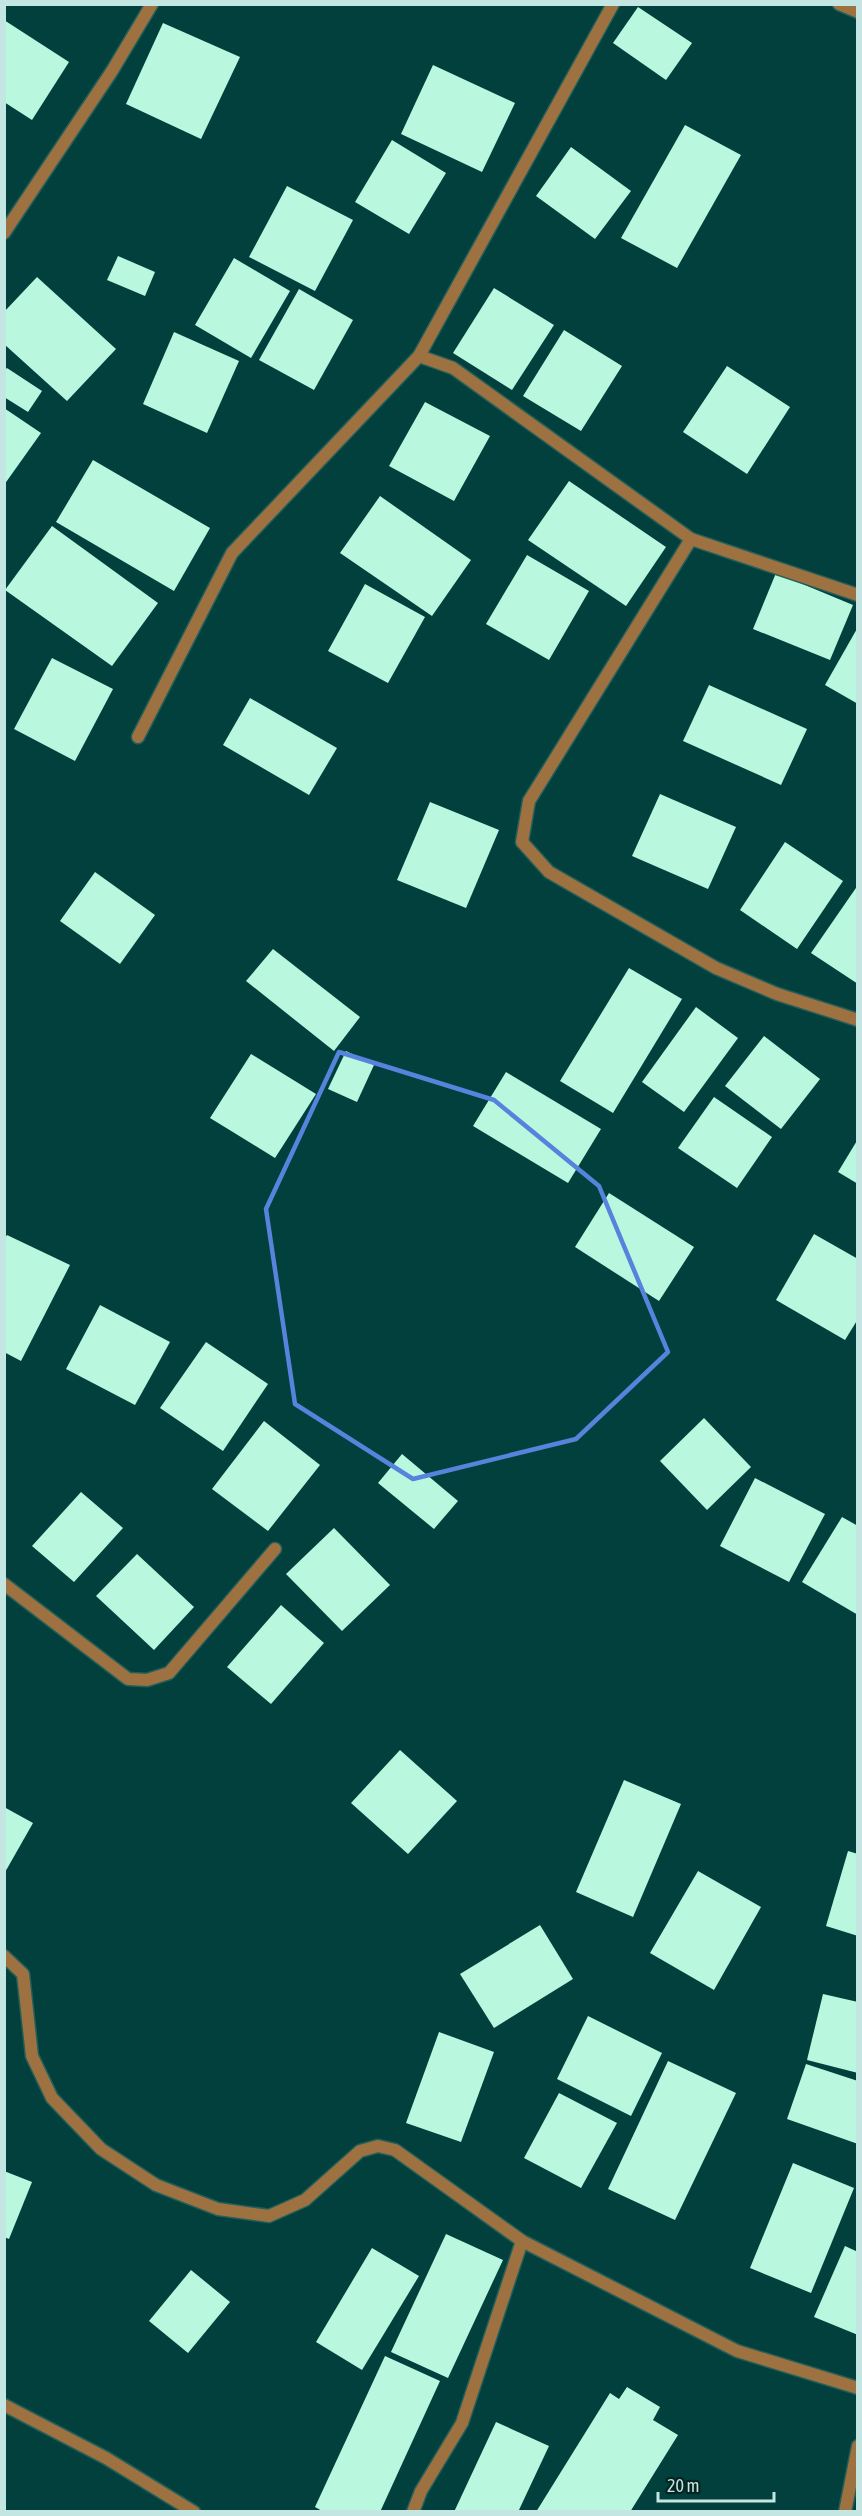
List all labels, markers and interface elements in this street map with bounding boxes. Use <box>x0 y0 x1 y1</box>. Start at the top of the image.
scale bar <box>658 2465 774 2503</box>
text: 20 m <box>667 2475 699 2496</box>

